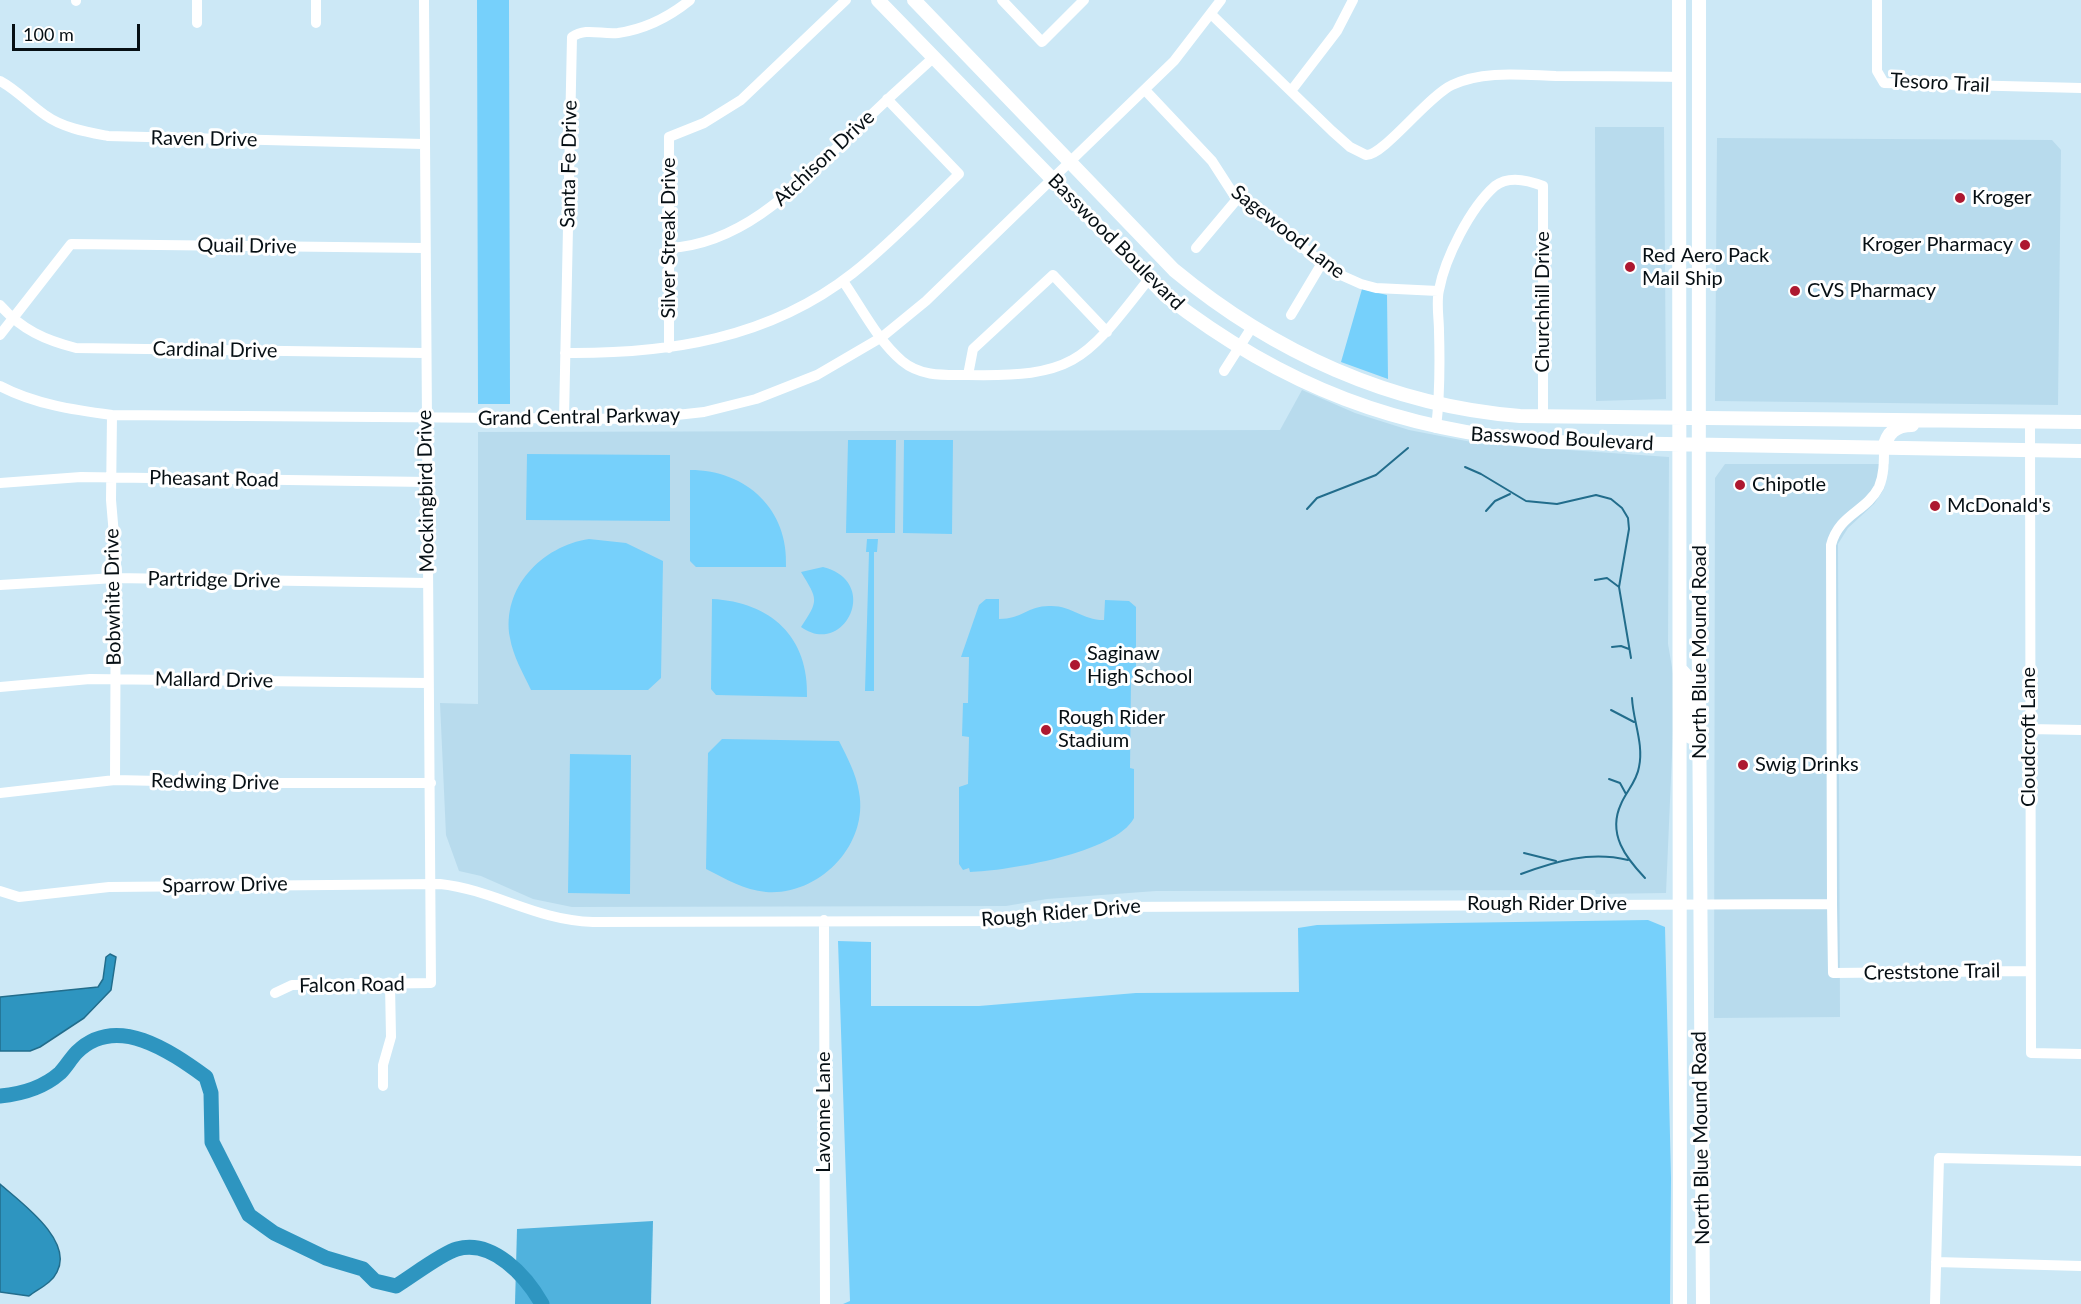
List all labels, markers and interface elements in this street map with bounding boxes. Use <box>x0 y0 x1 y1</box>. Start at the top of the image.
scale bar <box>15 12 142 50</box>
text: 100 m <box>23 23 74 45</box>
street label: Tesoro Trail <box>1890 68 1990 98</box>
street label: Santa Fe Drive <box>556 100 582 228</box>
street label: Atchison Drive <box>768 105 880 211</box>
street label: Raven Drive <box>150 126 258 152</box>
street label: Silver Streak Drive <box>657 157 681 319</box>
street label: Basswood Boulevard <box>1043 169 1189 315</box>
street label: Sagewood Lane <box>1226 180 1350 284</box>
place label: Kroger <box>1972 186 2031 210</box>
marker: Kroger <box>1953 191 1967 205</box>
street label: Churchhill Drive <box>1531 231 1555 373</box>
street label: Quail Drive <box>197 233 297 259</box>
place label: Kroger Pharmacy <box>1862 233 2013 257</box>
marker: Kroger Pharmacy <box>2018 238 2032 252</box>
place label: Red Aero Pack Mail Ship <box>1642 244 1769 291</box>
marker: Red Aero Pack Mail Ship <box>1623 260 1637 274</box>
place label: CVS Pharmacy <box>1807 279 1936 303</box>
marker: CVS Pharmacy <box>1788 284 1802 298</box>
street label: Cardinal Drive <box>152 337 278 363</box>
street label: Grand Central Parkway <box>478 403 680 431</box>
street label: Mockingbird Drive <box>413 410 439 572</box>
street label: Basswood Boulevard <box>1470 422 1654 456</box>
street label: Pheasant Road <box>149 466 279 492</box>
place label: Chipotle <box>1752 473 1826 497</box>
marker: Chipotle <box>1733 478 1747 492</box>
place label: McDonald's <box>1947 494 2051 518</box>
marker: McDonald's <box>1928 499 1942 513</box>
street label: Bobwhite Drive <box>100 528 126 666</box>
street label: North Blue Mound Road <box>1688 545 1712 759</box>
street label: Partridge Drive <box>147 567 281 593</box>
place label: Saginaw High School <box>1087 642 1192 689</box>
marker: Saginaw High School <box>1068 658 1082 672</box>
street label: Mallard Drive <box>155 667 273 693</box>
street label: Cloudcroft Lane <box>2017 667 2041 807</box>
place label: Rough Rider Stadium <box>1058 706 1165 753</box>
marker: Rough Rider Stadium <box>1039 723 1053 737</box>
place label: Swig Drinks <box>1755 753 1859 777</box>
marker: Swig Drinks <box>1736 758 1750 772</box>
street label: Redwing Drive <box>151 769 279 795</box>
street label: Sparrow Drive <box>162 872 288 898</box>
street label: Rough Rider Drive <box>1467 892 1627 916</box>
street label: Rough Rider Drive <box>980 894 1142 932</box>
street label: Creststone Trail <box>1863 959 2001 985</box>
street label: Falcon Road <box>299 972 405 998</box>
street label: North Blue Mound Road <box>1687 1031 1715 1245</box>
street label: Lavonne Lane <box>812 1051 836 1173</box>

